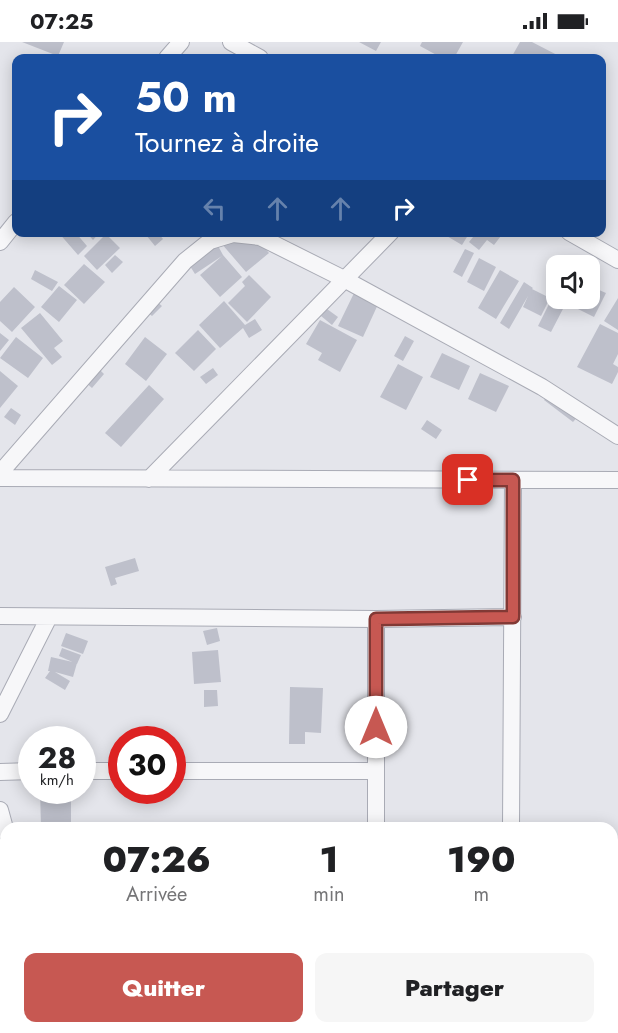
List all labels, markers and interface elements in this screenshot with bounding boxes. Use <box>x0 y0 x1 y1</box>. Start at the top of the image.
text: 07:25 <box>30 5 94 37</box>
text: 50 m <box>135 67 237 128</box>
icon: right <box>36 78 114 156</box>
text: Tournez à droite <box>135 123 319 162</box>
icon: left <box>198 192 231 225</box>
icon: ahead <box>261 192 294 225</box>
icon: ahead <box>324 192 357 225</box>
icon: right <box>387 192 420 225</box>
map controls <box>546 255 600 309</box>
button: sound <box>546 255 600 309</box>
pin <box>442 454 493 505</box>
icon: arrive <box>451 463 484 496</box>
position arrow <box>344 695 408 759</box>
speed limit sign: 30 <box>108 726 186 804</box>
text: 28 <box>38 736 76 779</box>
text: km/h <box>40 769 74 791</box>
text: 07:26 <box>102 833 211 885</box>
text: 1 <box>319 833 338 885</box>
text: 190 <box>447 833 516 885</box>
text: Arrivée <box>126 880 187 909</box>
text: min <box>313 880 345 909</box>
text: m <box>473 880 489 909</box>
button: Quitter <box>24 953 303 1022</box>
button: Partager <box>315 953 594 1022</box>

